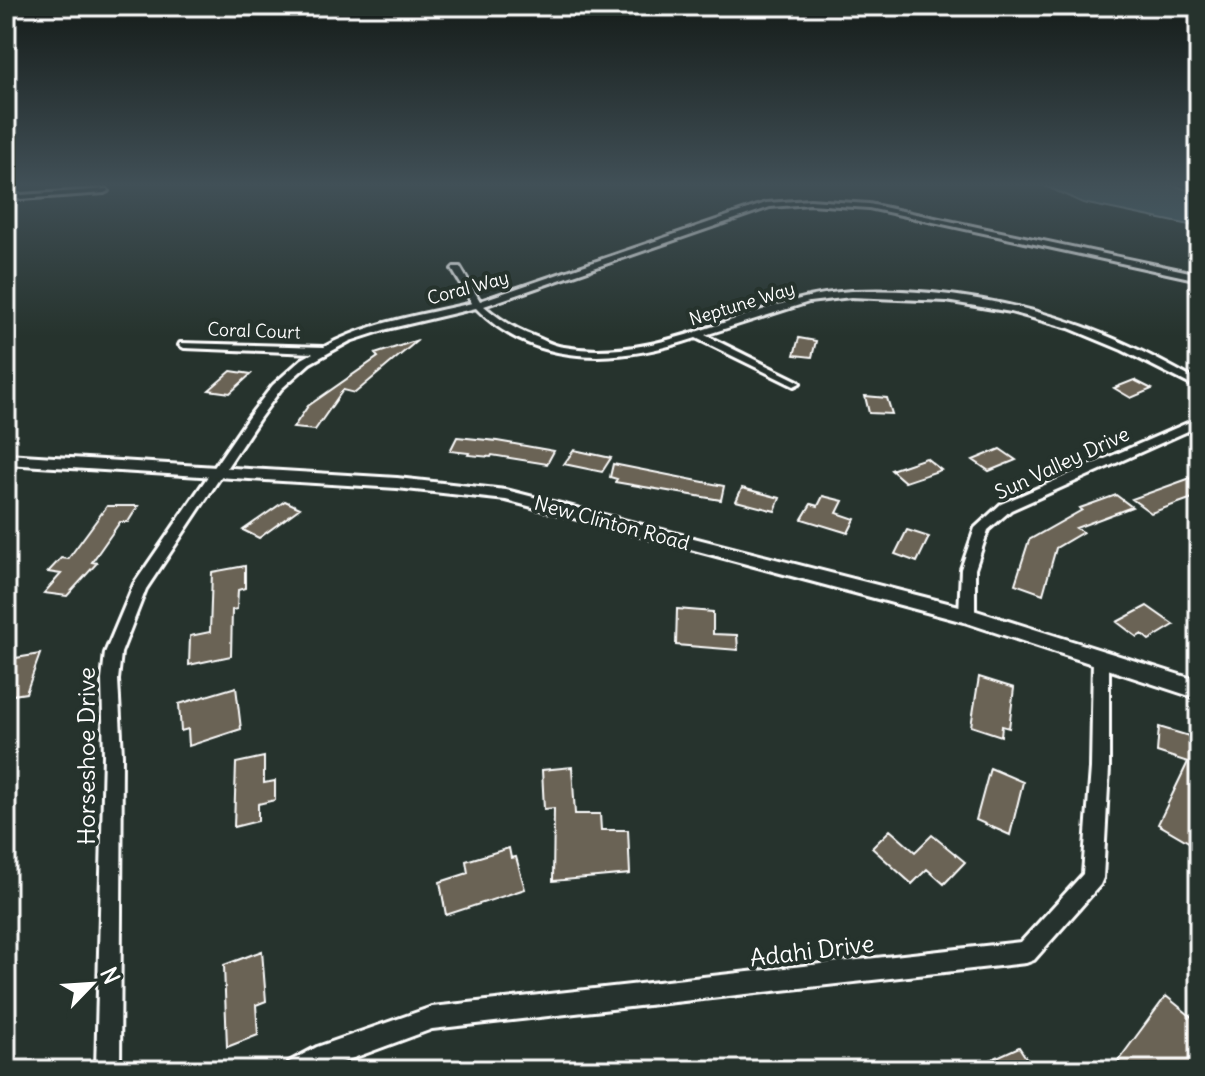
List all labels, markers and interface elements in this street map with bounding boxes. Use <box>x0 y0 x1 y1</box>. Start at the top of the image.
street label: Coral Way <box>424 266 511 309</box>
street label: Neptune Way <box>686 277 797 330</box>
street label: Coral Court <box>207 317 301 344</box>
street label: Sun Valley Drive <box>991 420 1133 505</box>
street label: New Clinton Road <box>532 490 693 555</box>
street label: Horseshoe Drive <box>71 667 101 845</box>
street label: Adahi Drive <box>748 928 876 973</box>
north arrow <box>52 944 132 1024</box>
text: N <box>94 963 126 988</box>

